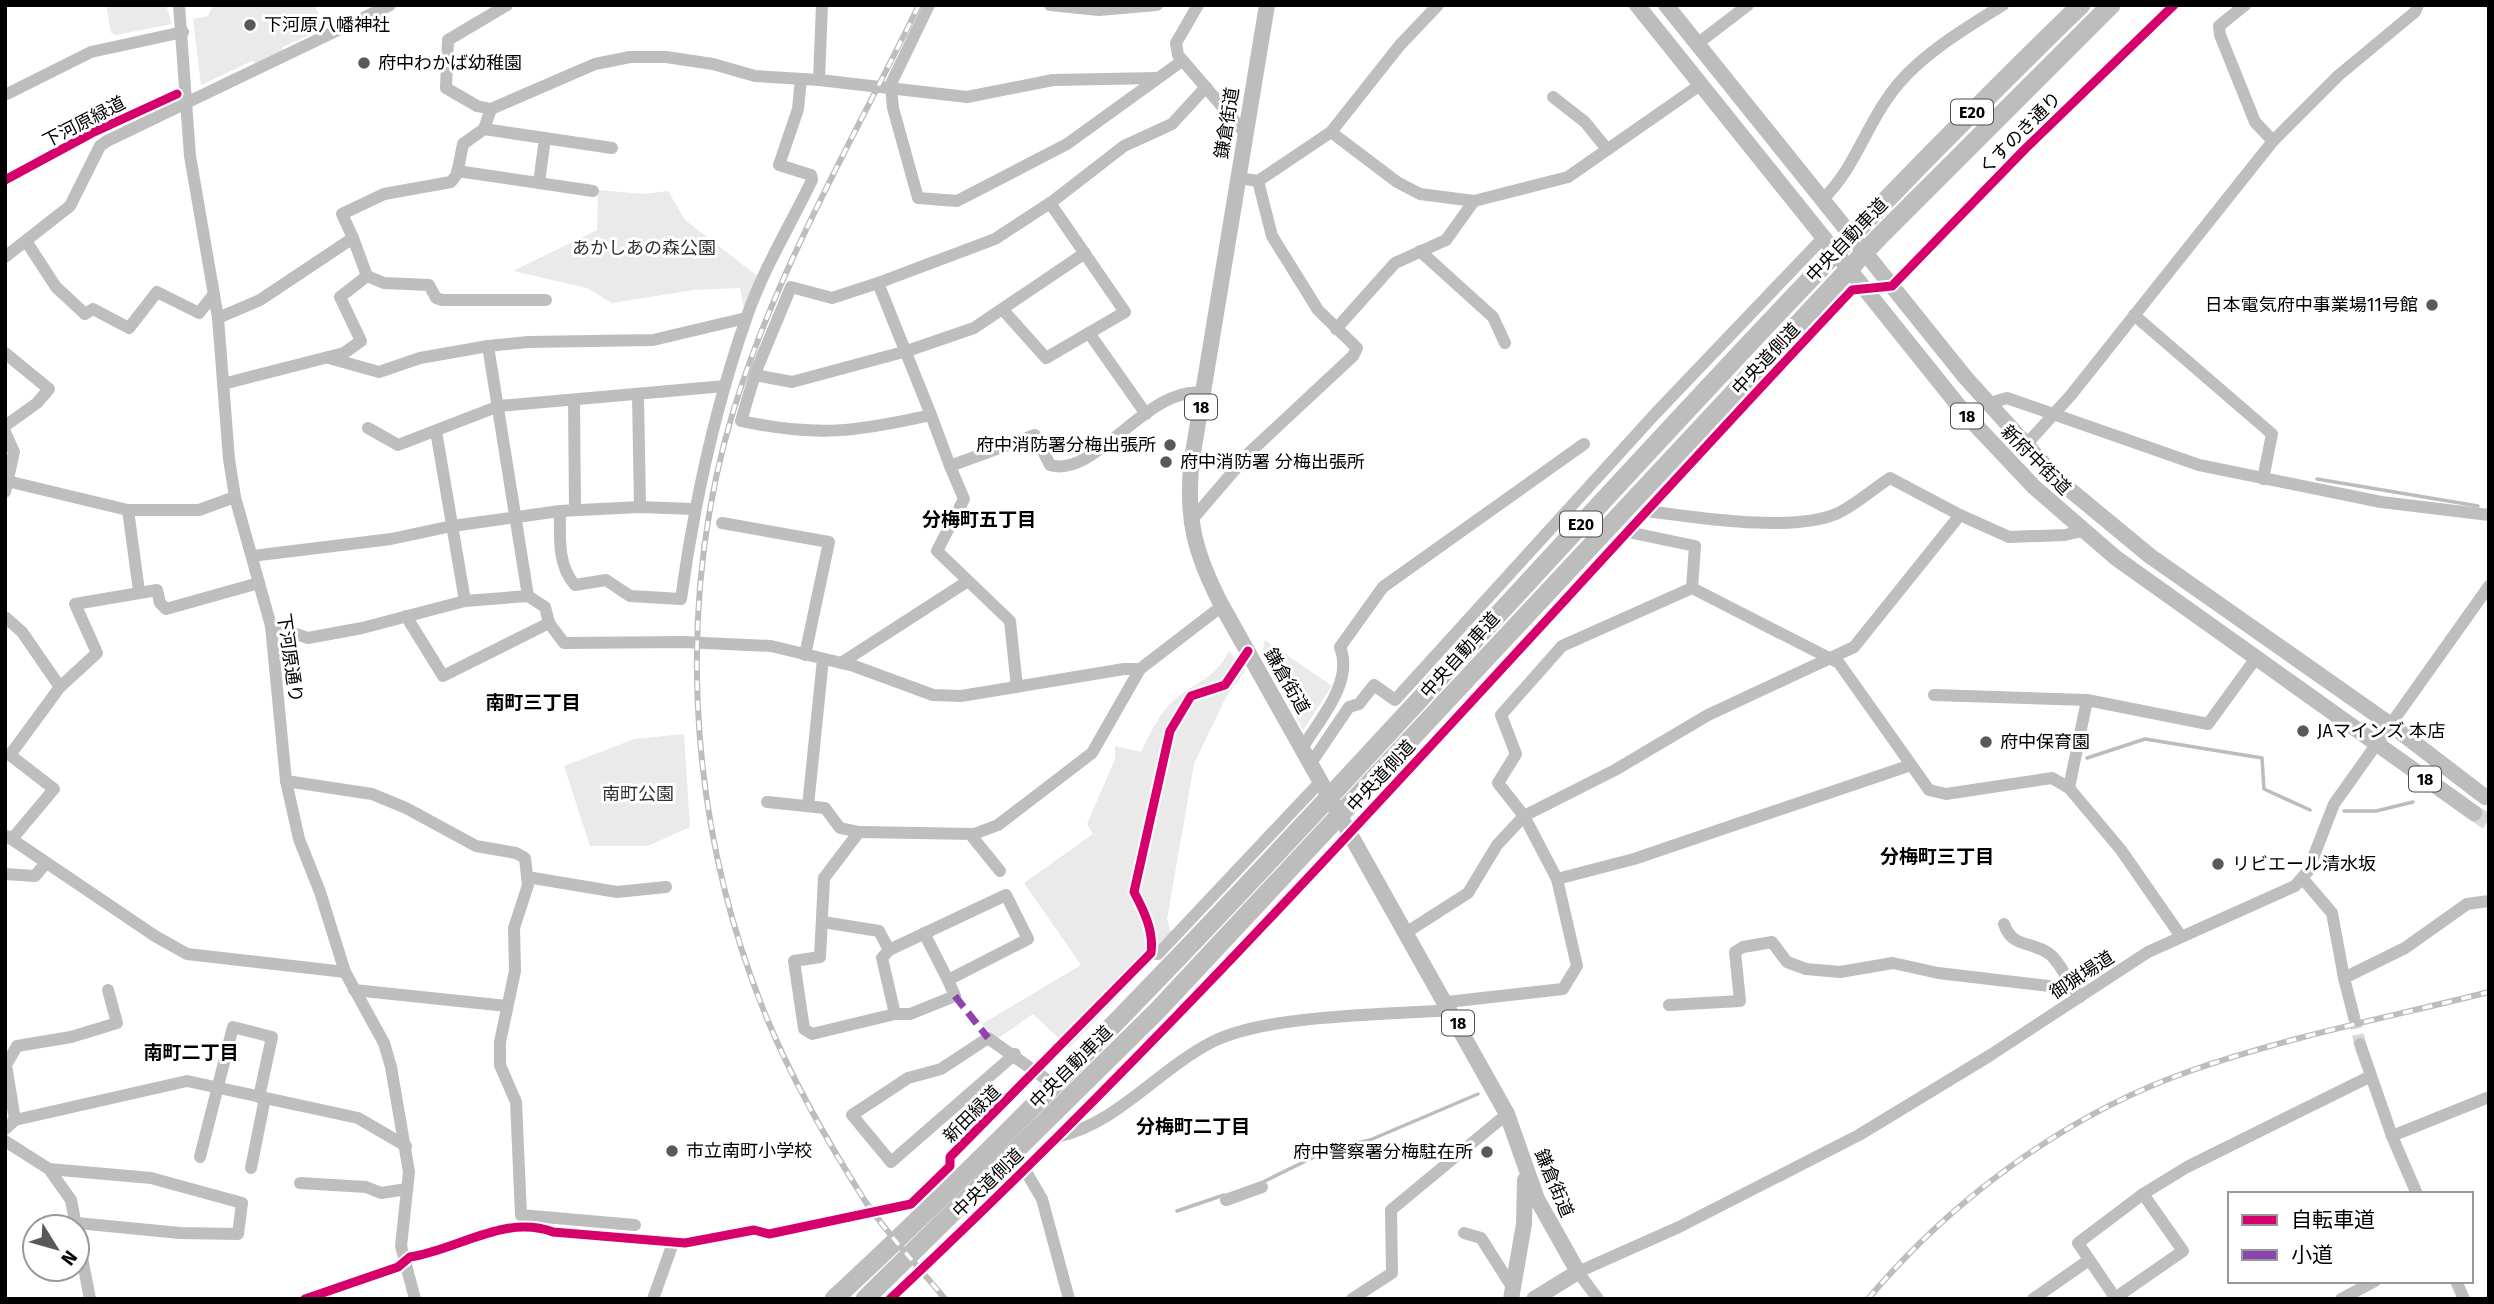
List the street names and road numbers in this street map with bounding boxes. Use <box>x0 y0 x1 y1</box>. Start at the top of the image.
street label: 鎌倉街道 <box>1211 86 1243 160</box>
street label: くすのき通り <box>1974 87 2066 179</box>
street label: 下河原緑道 <box>39 92 129 152</box>
road number: E20 <box>1951 100 1993 124</box>
street label: 中央自動車道 <box>1802 194 1892 286</box>
street label: 中央道側道 <box>1727 319 1805 399</box>
road number: 18 <box>1185 394 1217 420</box>
road number: 18 <box>1951 404 1983 428</box>
street label: 新府中街道 <box>1996 420 2076 500</box>
road number: E20 <box>1560 512 1602 537</box>
street label: 中央自動車道 <box>1416 608 1504 702</box>
street label: 下河原通り <box>273 612 307 704</box>
street label: 鎌倉街道 <box>1259 644 1315 718</box>
street label: 中央道側道 <box>1342 736 1420 816</box>
road number: 18 <box>2409 766 2441 792</box>
street label: 御猟場道 <box>2046 946 2118 1004</box>
road number: 18 <box>1442 1010 1474 1036</box>
street label: 中央自動車道 <box>1025 1021 1117 1113</box>
street label: 新田緑道 <box>939 1081 1005 1147</box>
street label: 中央道側道 <box>948 1144 1028 1222</box>
street label: 鎌倉街道 <box>1530 1146 1578 1220</box>

